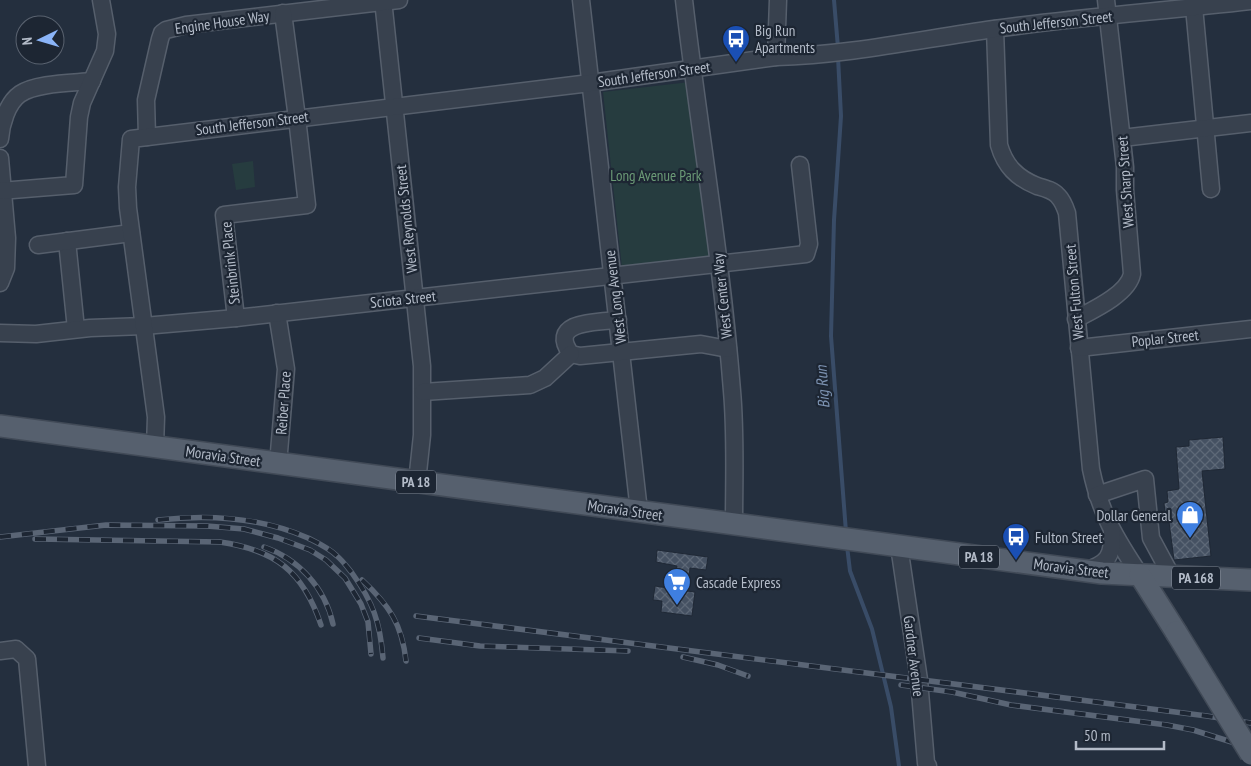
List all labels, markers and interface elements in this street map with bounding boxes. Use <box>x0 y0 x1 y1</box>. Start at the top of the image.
street label: Engine House Way <box>174 6 271 38</box>
street label: South Jefferson Street <box>999 7 1113 37</box>
north arrow <box>15 15 65 65</box>
place label: Big Run Apartments <box>755 21 815 57</box>
bus stop icon: Big Run Apartments <box>721 24 751 63</box>
text: N <box>18 37 36 46</box>
street label: South Jefferson Street <box>597 57 711 91</box>
street label: South Jefferson Street <box>195 107 309 139</box>
street label: West Sharp Street <box>1112 135 1138 229</box>
street label: West Reynolds Street <box>391 164 421 274</box>
park label: Long Avenue Park <box>610 166 702 185</box>
street label: Steinbrink Place <box>216 221 244 305</box>
street label: West Fulton Street <box>1060 244 1088 340</box>
street label: West Long Avenue <box>600 249 630 345</box>
street label: West Center Way <box>708 252 736 340</box>
street label: Sciota Street <box>369 286 437 312</box>
street label: Poplar Street <box>1131 325 1199 351</box>
water label: Big Run <box>810 364 833 409</box>
street label: Reiber Place <box>271 371 295 435</box>
street label: Moravia Street <box>184 441 262 471</box>
road number: PA 18 <box>396 471 436 494</box>
street label: Moravia Street <box>586 495 664 525</box>
shop icon: Dollar General <box>1175 500 1205 539</box>
place label: Dollar General <box>1096 506 1171 525</box>
bus stop icon: Fulton Street <box>1001 522 1031 561</box>
place label: Fulton Street <box>1035 528 1103 547</box>
road number: PA 18 <box>959 546 999 568</box>
street label: Moravia Street <box>1032 554 1110 582</box>
road number: PA 168 <box>1172 566 1220 590</box>
supermarket icon: Cascade Express <box>662 567 692 606</box>
place label: Cascade Express <box>696 573 781 592</box>
street label: Gardner Avenue <box>900 614 928 698</box>
scale bar <box>1076 718 1164 750</box>
text: 50 m <box>1084 726 1110 745</box>

